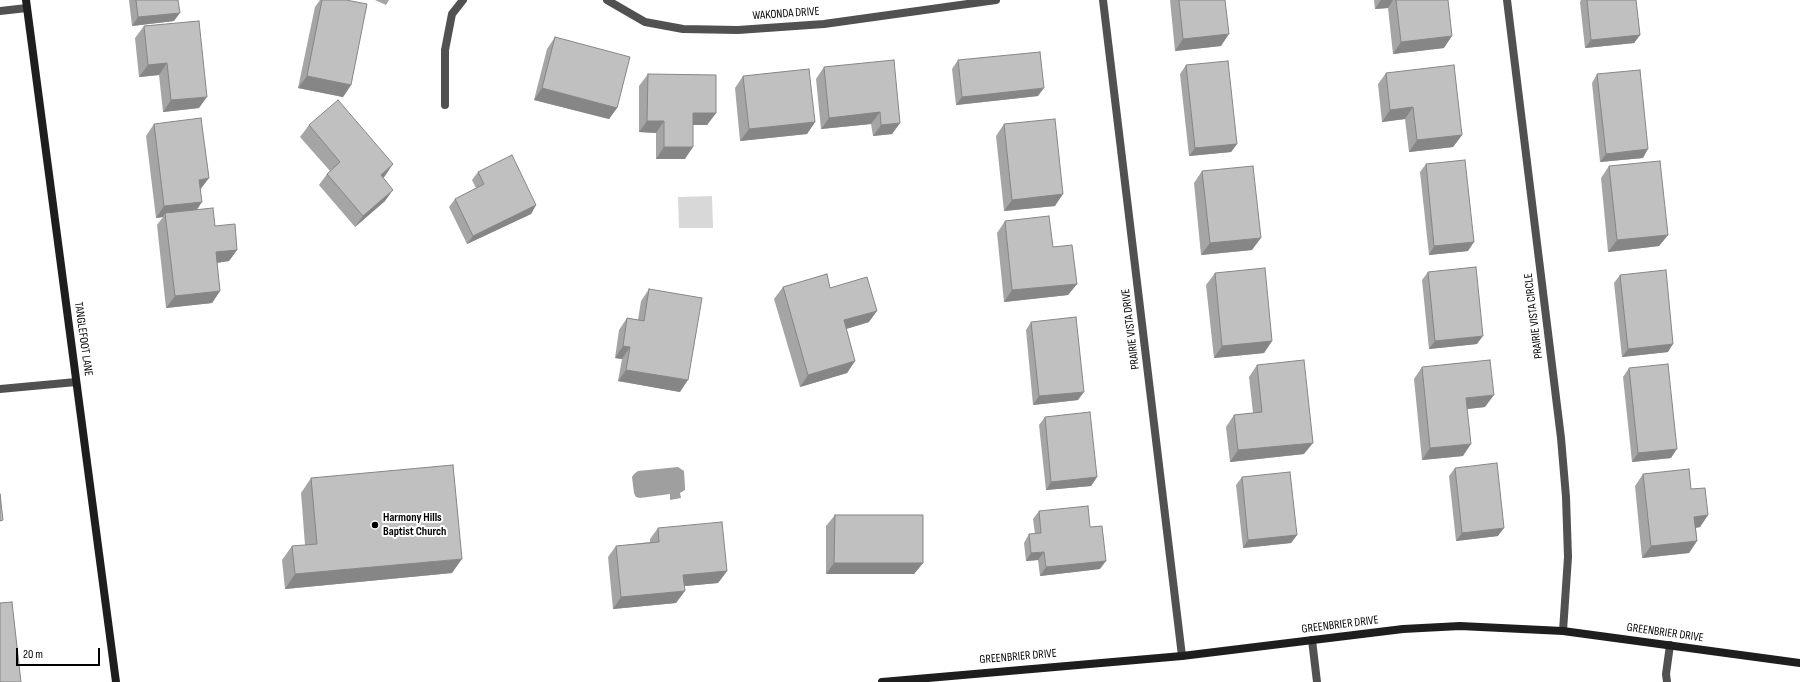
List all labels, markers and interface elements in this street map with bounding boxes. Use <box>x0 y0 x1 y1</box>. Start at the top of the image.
street label: WAKONDA DRIVE <box>752 4 820 24</box>
street label: PRAIRIE VISTA CIRCLE <box>1522 272 1546 360</box>
street label: PRAIRIE VISTA DRIVE <box>1119 288 1143 370</box>
street label: TANGLEFOOT LANE <box>71 301 95 377</box>
place label: Harmony Hills Baptist Church <box>383 511 446 539</box>
marker: Harmony Hills Baptist Church <box>370 520 380 530</box>
street label: GREENBRIER DRIVE <box>1301 613 1379 637</box>
street label: GREENBRIER DRIVE <box>1626 620 1704 646</box>
scale bar <box>18 640 102 666</box>
street label: GREENBRIER DRIVE <box>979 646 1057 668</box>
text: 20 m <box>23 647 43 662</box>

